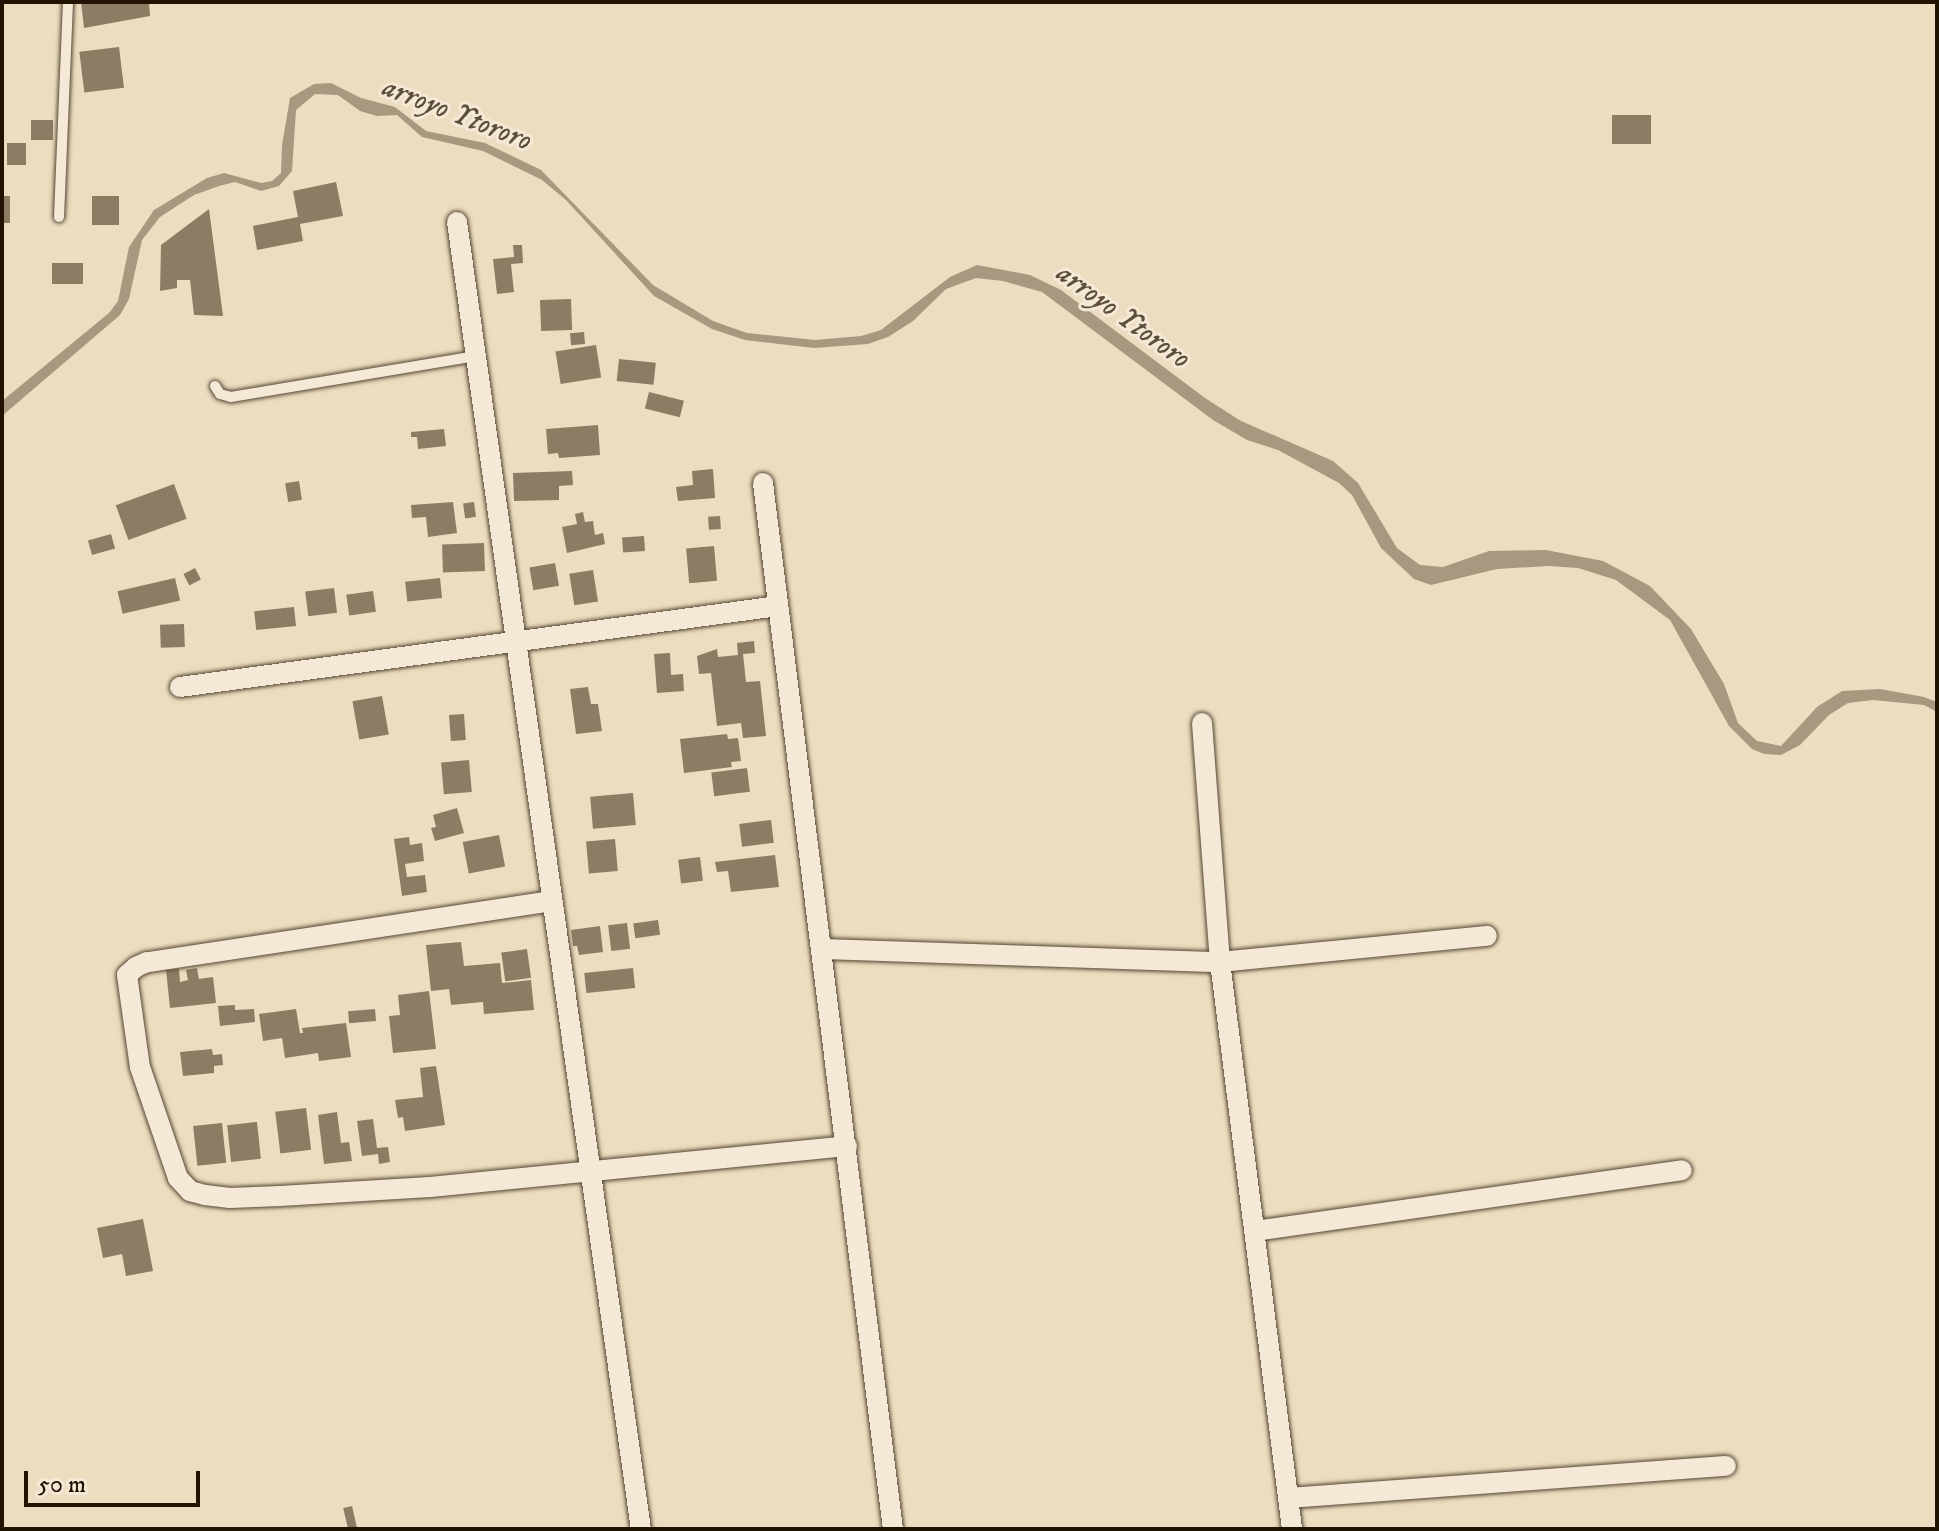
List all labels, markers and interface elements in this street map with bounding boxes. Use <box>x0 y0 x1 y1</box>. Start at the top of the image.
water label: arroyo Ytororo <box>377 70 537 160</box>
water label: arroyo Ytororo <box>1049 256 1197 378</box>
scale bar <box>28 1455 204 1505</box>
text: 50 m <box>38 1470 86 1500</box>

